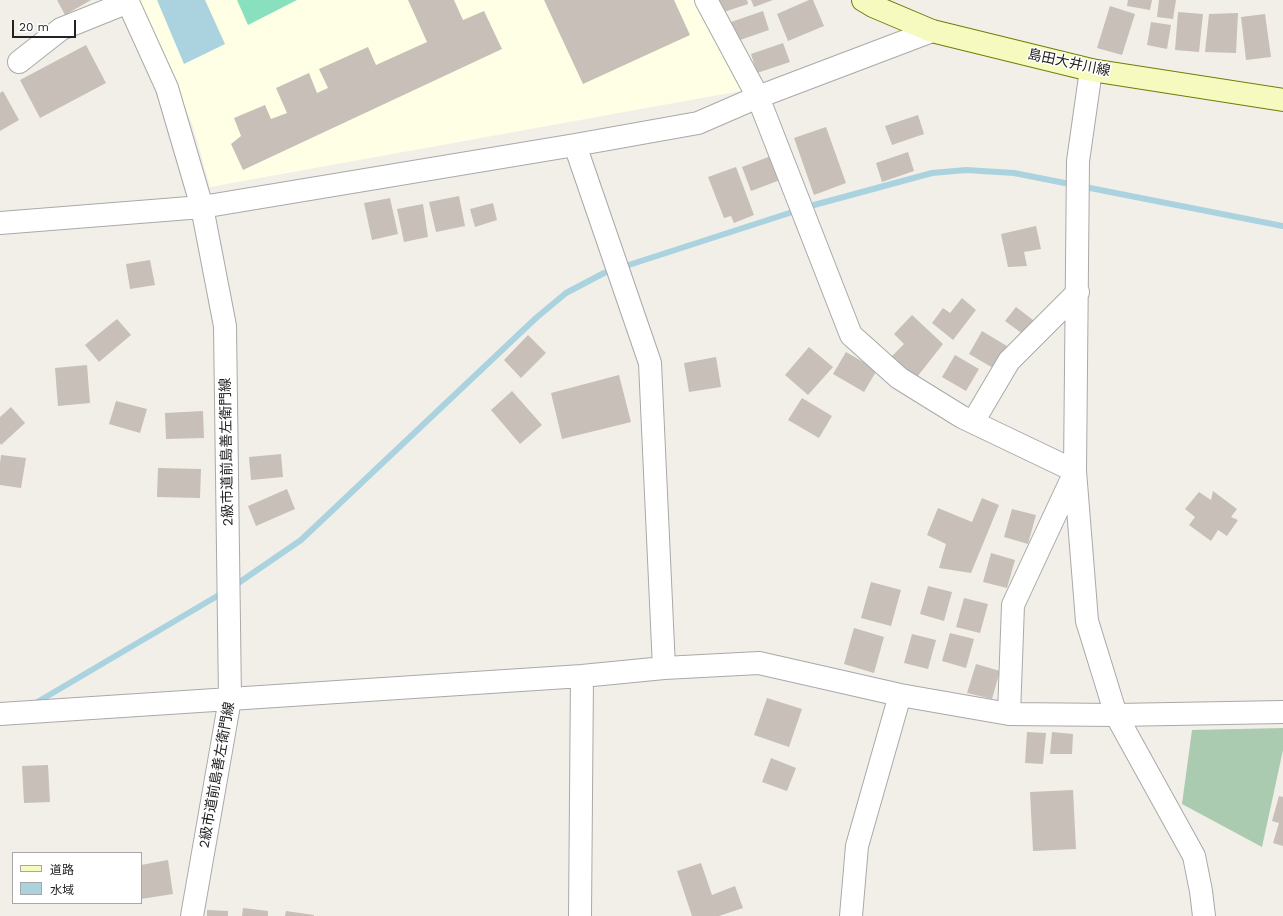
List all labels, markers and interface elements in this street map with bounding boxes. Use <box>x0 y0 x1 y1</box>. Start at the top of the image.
scale bar <box>14 12 78 38</box>
text: 20 m <box>19 20 49 34</box>
street label: 島田大井川線 <box>1026 46 1112 80</box>
street label: 2級市道前島善左衛門線 <box>217 378 237 526</box>
street label: 2級市道前島善左衛門線 <box>196 701 238 849</box>
legend <box>12 852 142 904</box>
text: 道路 <box>50 863 74 877</box>
text: 水域 <box>50 883 74 897</box>

